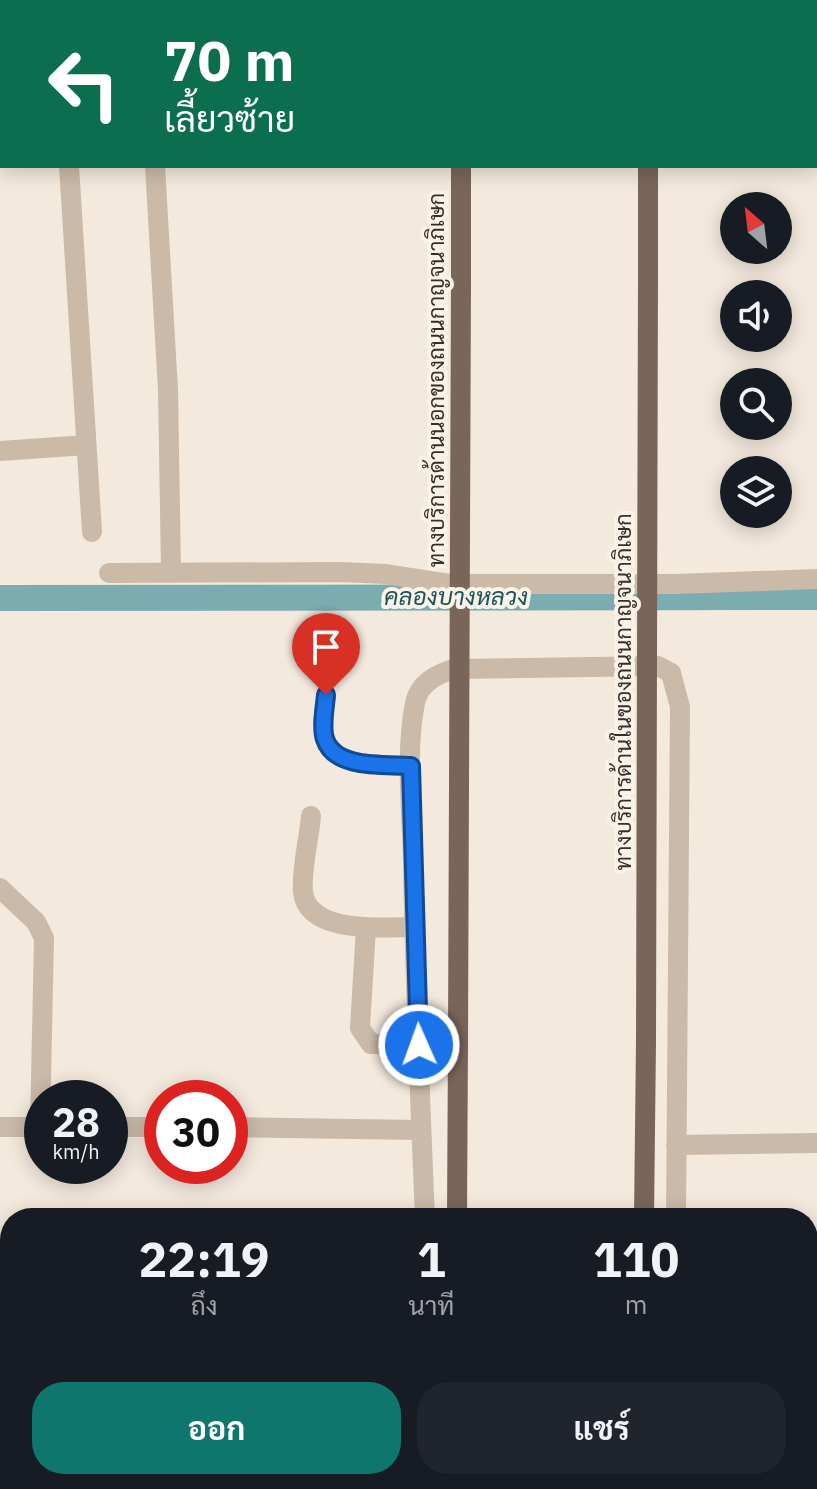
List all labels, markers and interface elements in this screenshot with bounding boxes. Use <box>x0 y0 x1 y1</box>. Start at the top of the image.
text: 70 m <box>164 24 294 96</box>
icon: left <box>32 32 136 136</box>
text: เลี้ยวซ้าย <box>164 95 295 142</box>
north arrow <box>720 192 792 264</box>
map controls <box>720 192 792 528</box>
street label: ทางบริการด้านนอกของถนนกาญจนาภิเษก <box>421 193 450 567</box>
button: sound <box>720 280 792 352</box>
button: search <box>720 368 792 440</box>
button: layers <box>720 456 792 528</box>
street label: ทางบริการด้านในของถนนกาญจนาภิเษก <box>608 513 637 871</box>
water label: คลองบางหลวง <box>384 580 528 612</box>
pin <box>292 613 360 695</box>
icon: arrive <box>304 625 348 669</box>
position arrow <box>377 1003 461 1087</box>
speed limit sign: 30 <box>144 1080 248 1184</box>
text: 28 <box>52 1096 100 1148</box>
text: km/h <box>52 1138 100 1165</box>
text: 22:19 <box>139 1228 270 1290</box>
text: 1 <box>417 1228 446 1290</box>
text: 110 <box>593 1228 679 1290</box>
text: m <box>625 1287 648 1321</box>
text: ถึง <box>191 1288 218 1322</box>
text: นาที <box>408 1288 454 1322</box>
button: ออก <box>32 1382 401 1474</box>
button: แชร์ <box>417 1382 786 1474</box>

